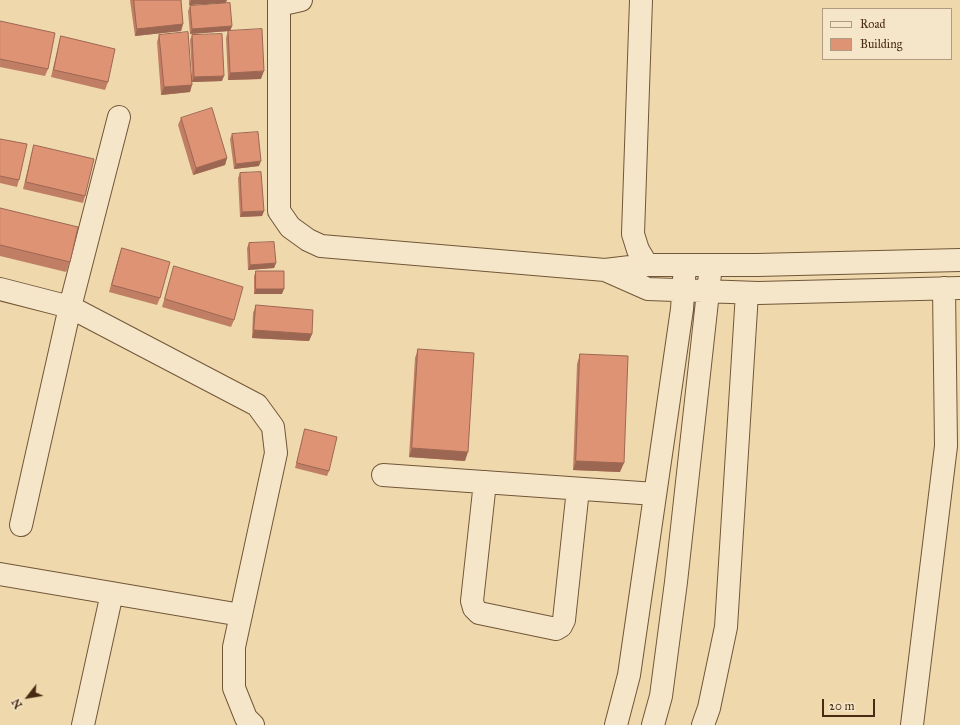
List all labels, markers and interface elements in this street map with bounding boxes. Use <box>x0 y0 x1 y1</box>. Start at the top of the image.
legend <box>822 8 952 60</box>
text: Road <box>860 17 886 31</box>
text: Building <box>860 37 902 51</box>
north arrow <box>8 677 48 717</box>
scale bar <box>824 691 877 717</box>
text: N <box>9 696 25 711</box>
text: 20 m <box>829 699 855 713</box>

